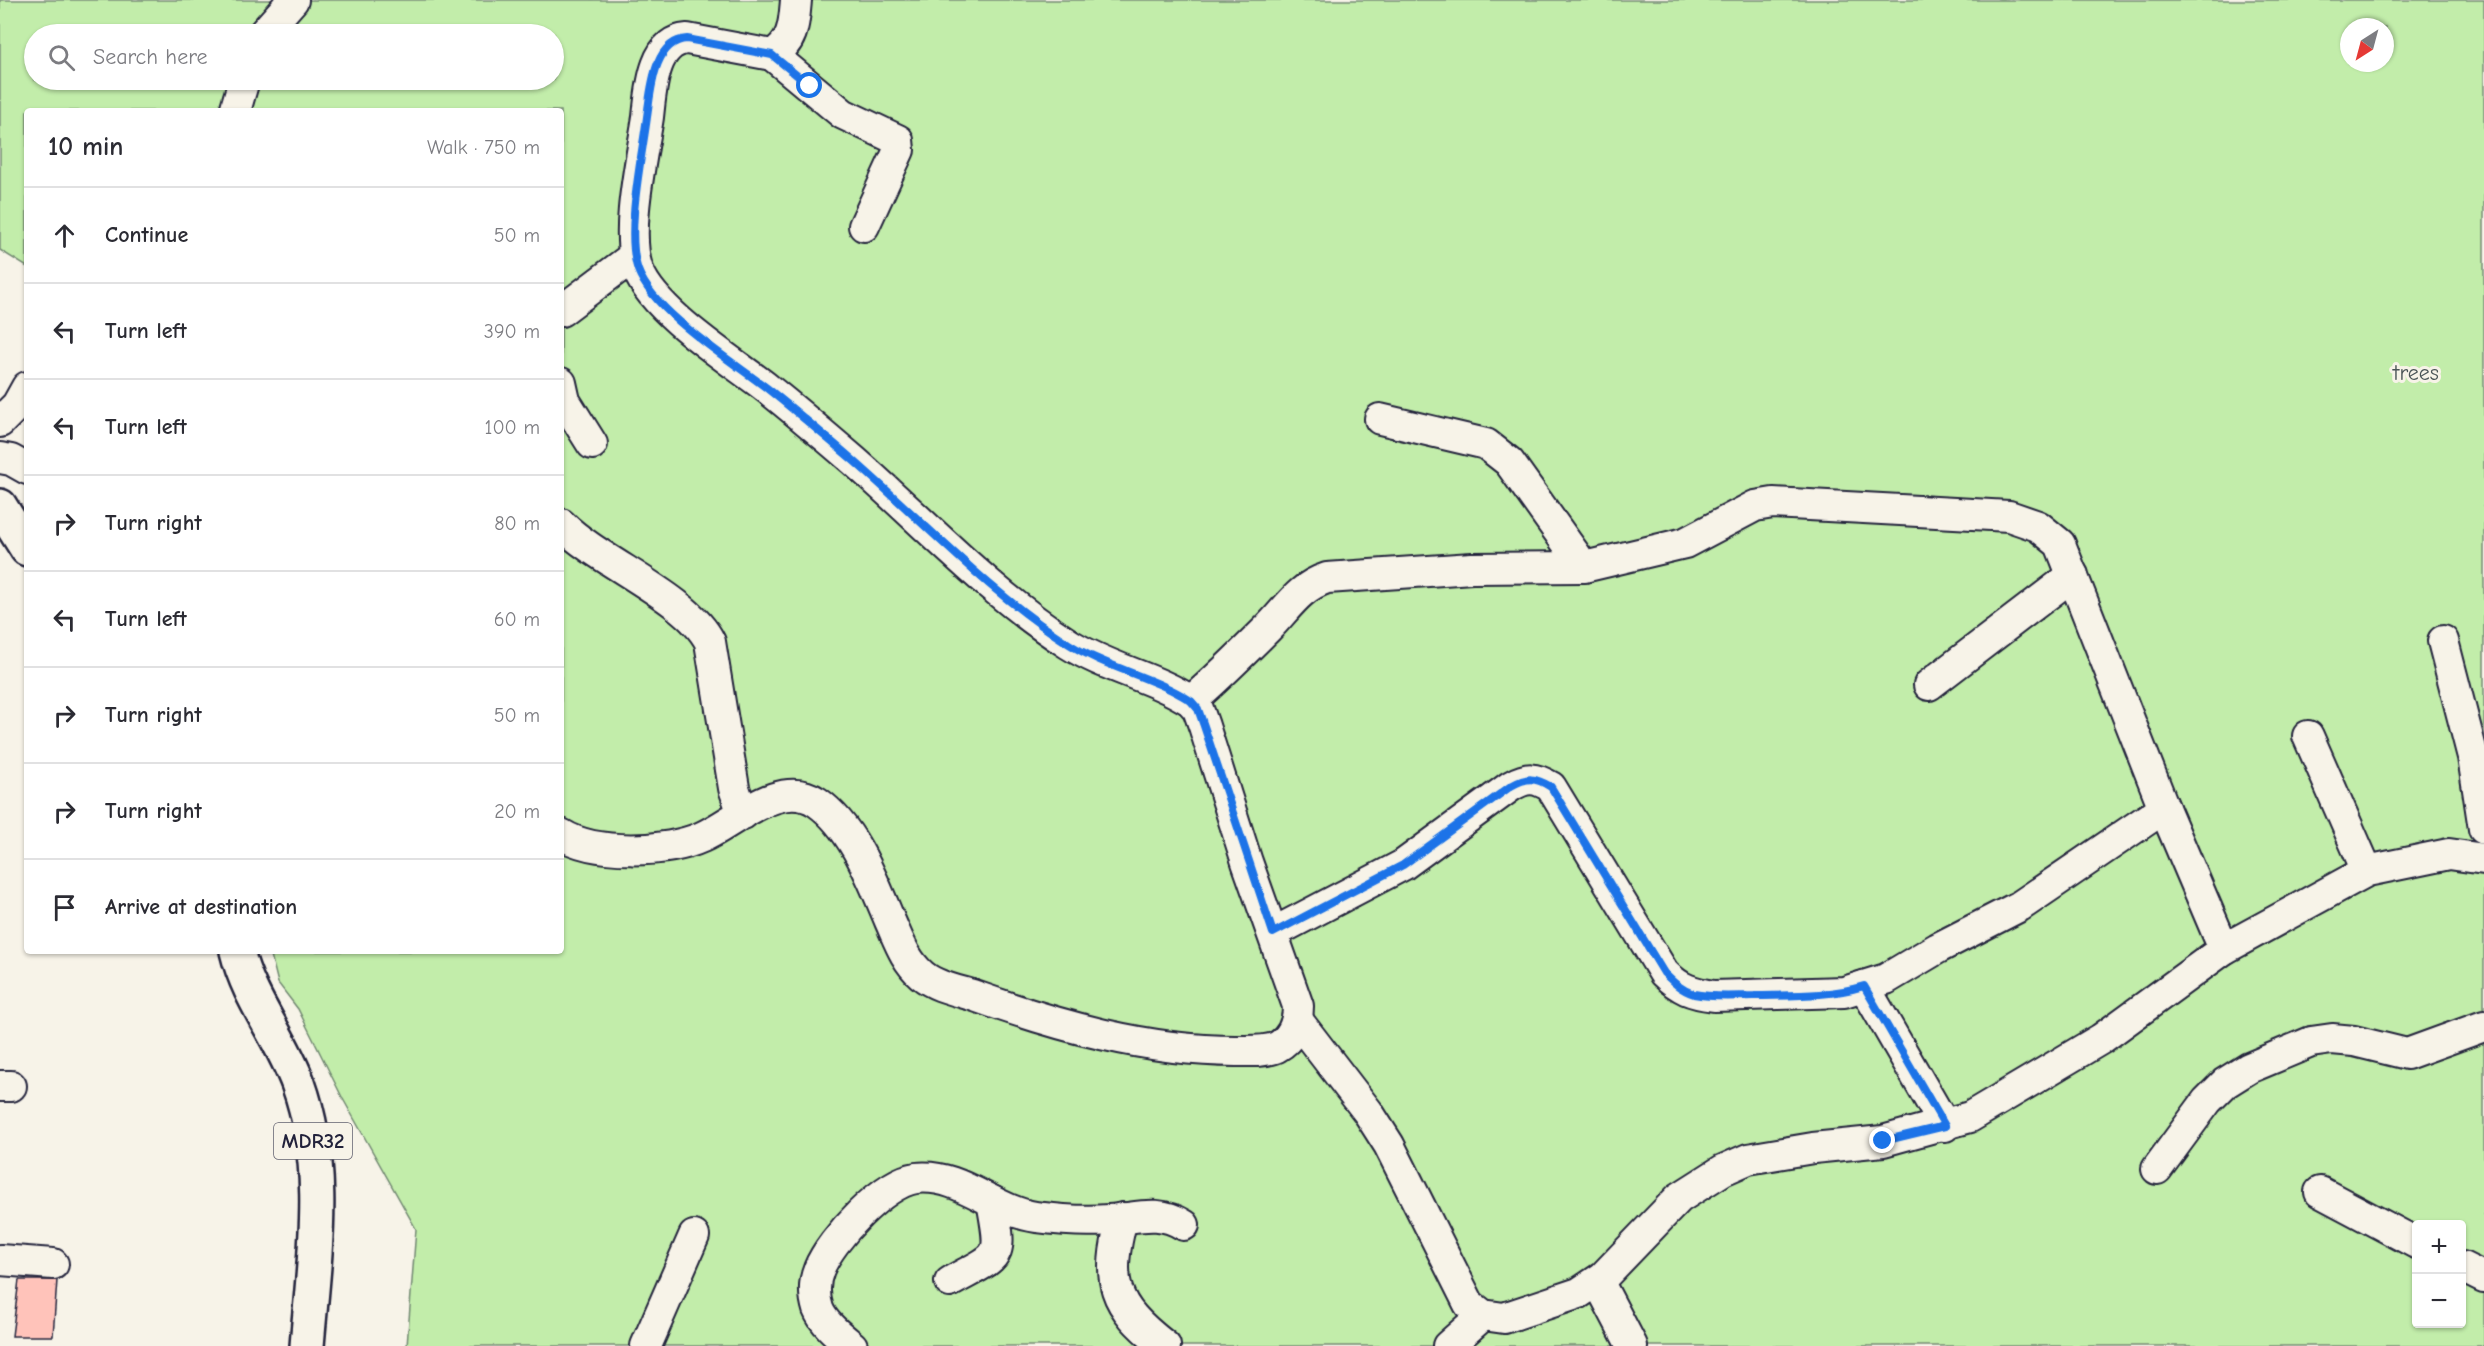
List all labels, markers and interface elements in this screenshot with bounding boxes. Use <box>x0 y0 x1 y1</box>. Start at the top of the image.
north arrow <box>2340 18 2394 72</box>
search box <box>24 24 564 90</box>
icon: search <box>45 41 78 74</box>
text: Search here <box>93 44 208 70</box>
route start <box>796 72 822 98</box>
text: 10 min <box>48 132 123 162</box>
text: Walk · 750 m <box>427 136 540 159</box>
icon: ahead <box>48 219 81 252</box>
text: Continue <box>105 222 188 248</box>
text: 50 m <box>494 224 540 247</box>
icon: left <box>48 315 81 348</box>
text: Turn left <box>105 318 187 344</box>
text: 390 m <box>484 320 540 343</box>
park label: trees <box>2392 360 2439 386</box>
icon: left <box>48 411 81 444</box>
text: Turn left <box>105 414 187 440</box>
text: 100 m <box>485 416 540 439</box>
icon: right <box>48 507 81 540</box>
text: Turn right <box>105 510 202 536</box>
text: 80 m <box>494 512 540 535</box>
icon: left <box>48 603 81 636</box>
text: Turn left <box>105 606 187 632</box>
text: 60 m <box>494 608 540 631</box>
icon: right <box>48 699 81 732</box>
text: Turn right <box>105 702 202 728</box>
text: 50 m <box>494 704 540 727</box>
icon: right <box>48 795 81 828</box>
text: Turn right <box>105 798 202 824</box>
text: 20 m <box>494 800 540 823</box>
icon: arrive <box>48 891 81 924</box>
text: Arrive at destination <box>105 894 297 920</box>
road number: MDR32 <box>274 1123 352 1159</box>
route end <box>1869 1127 1895 1153</box>
map controls <box>2412 1220 2466 1328</box>
button: + <box>2412 1220 2466 1274</box>
button: − <box>2412 1274 2466 1328</box>

